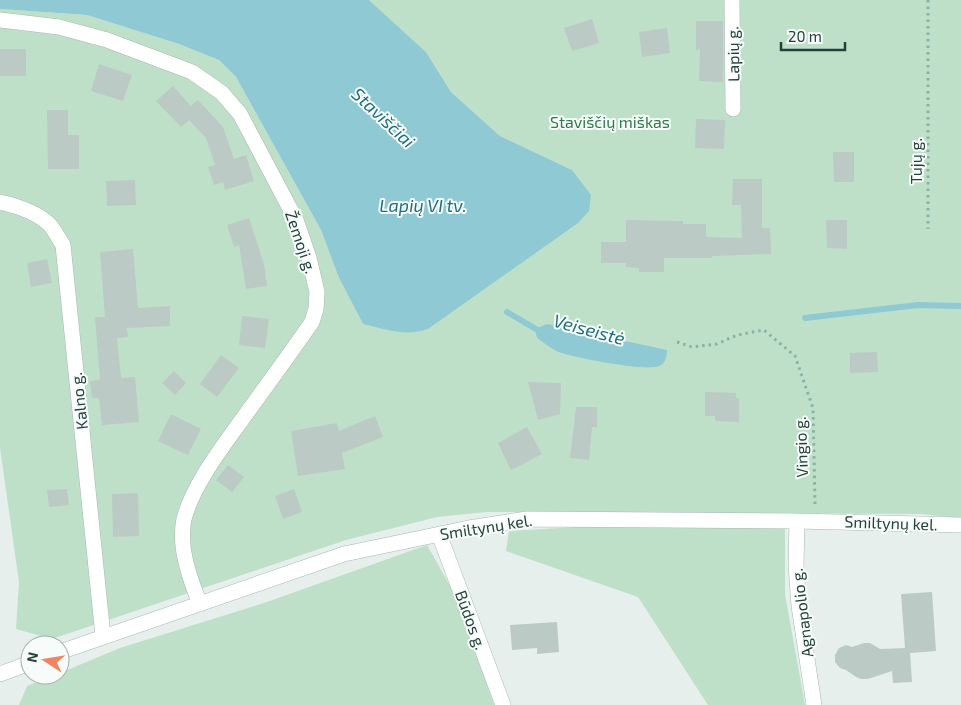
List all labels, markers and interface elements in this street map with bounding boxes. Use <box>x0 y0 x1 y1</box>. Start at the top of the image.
scale bar <box>781 20 845 52</box>
street label: Lapių g. <box>723 26 742 82</box>
text: 20 m <box>788 27 822 45</box>
water label: Staviščiai <box>348 83 420 152</box>
park label: Staviščių miškas <box>550 112 670 131</box>
street label: Tujų g. <box>906 138 926 184</box>
water label: Lapių VI tv. <box>379 194 467 216</box>
street label: Žemoji g. <box>281 208 321 276</box>
water label: Veiseistė <box>551 309 628 349</box>
street label: Kalno g. <box>66 371 91 431</box>
street label: Vingio g. <box>790 416 811 478</box>
street label: Smiltynų kel. <box>438 510 533 543</box>
street label: Smiltynų kel. <box>844 511 938 534</box>
street label: Agnapolio g. <box>787 568 816 659</box>
street label: Būdos g. <box>452 588 491 652</box>
north arrow <box>20 635 70 685</box>
text: N <box>22 650 41 664</box>

